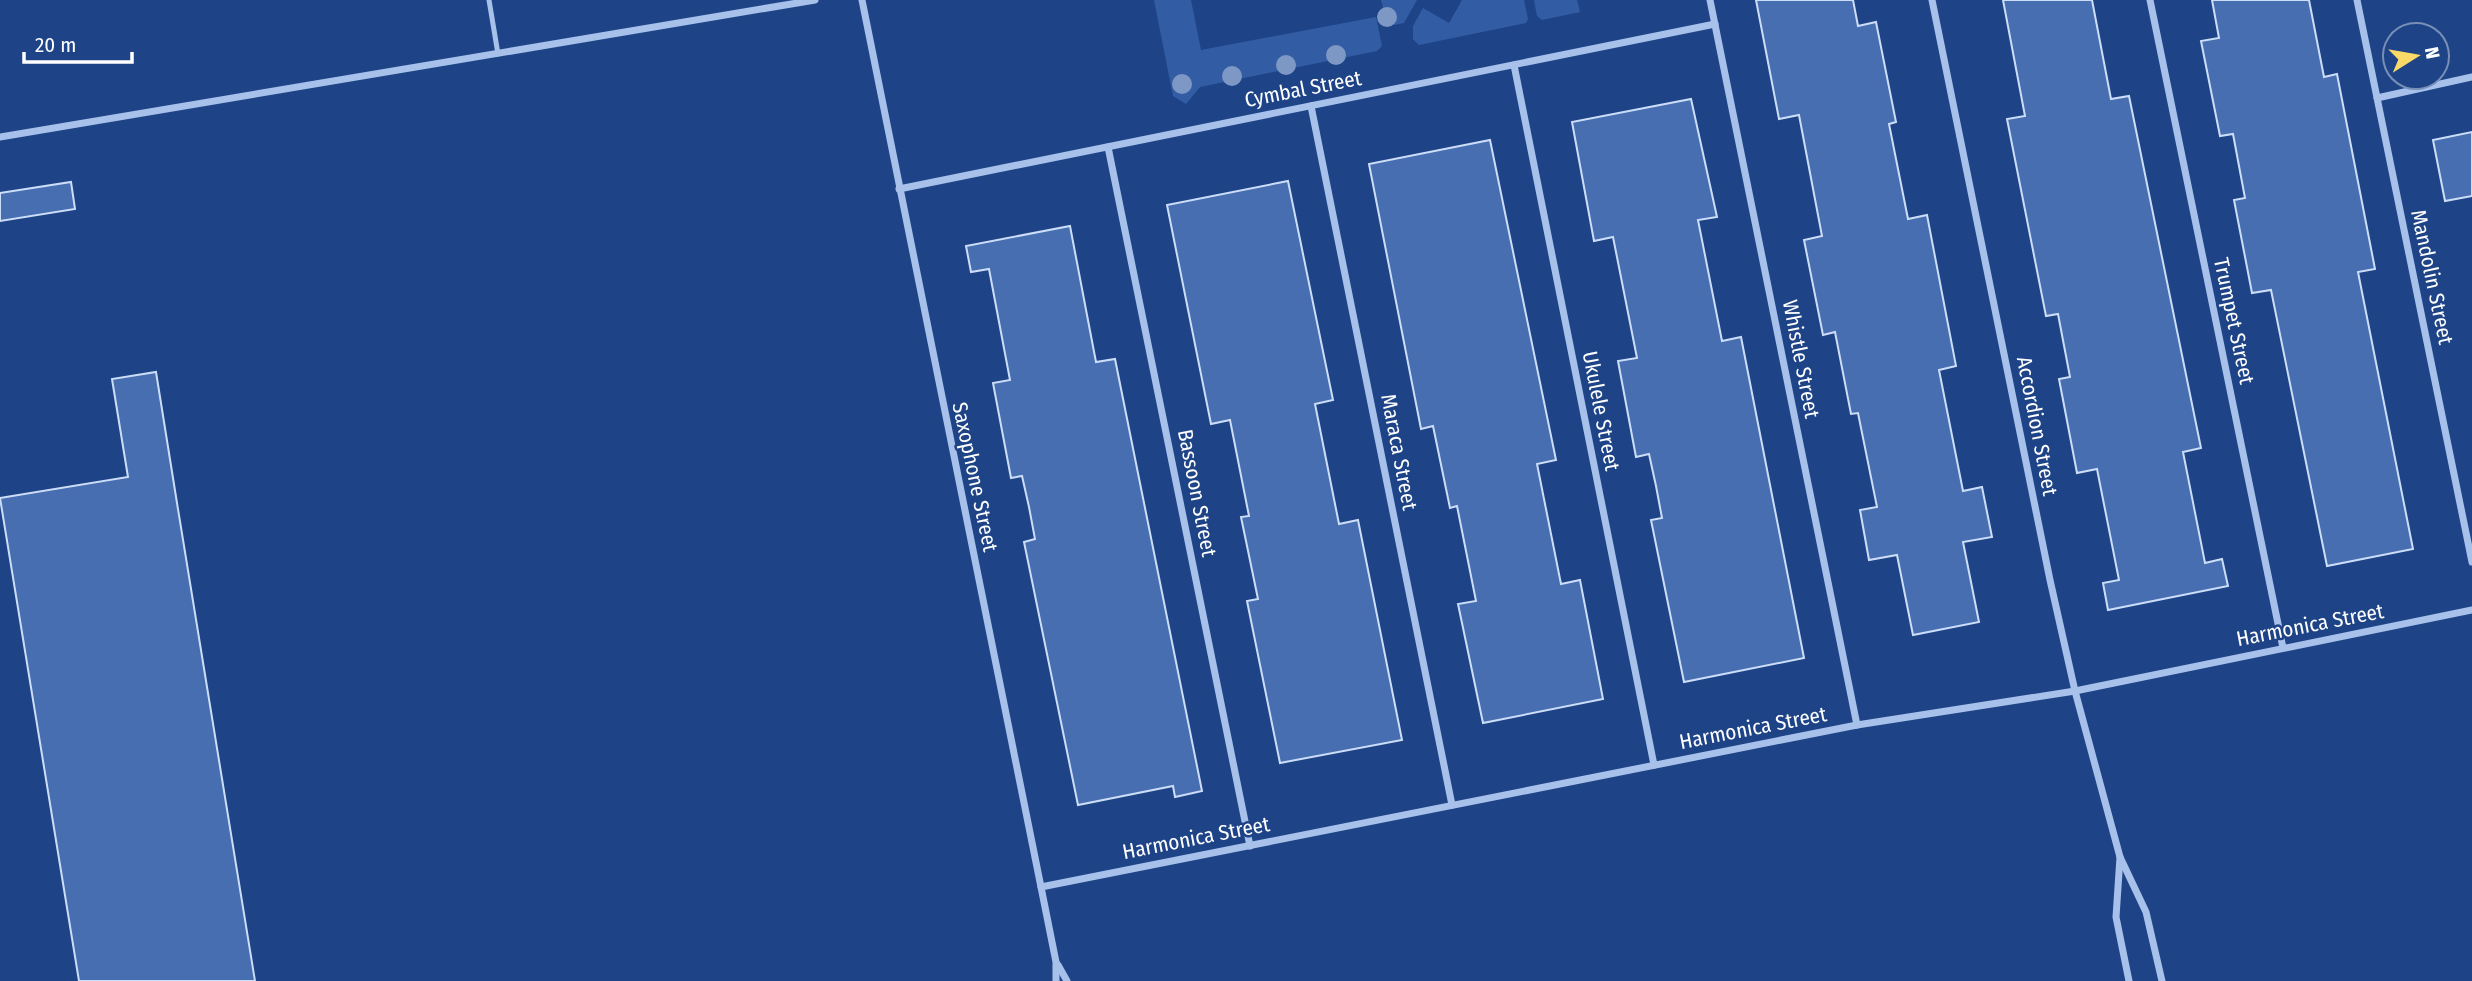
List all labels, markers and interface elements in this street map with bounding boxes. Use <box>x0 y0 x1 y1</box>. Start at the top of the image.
scale bar <box>24 21 133 65</box>
north arrow <box>2381 21 2451 91</box>
text: 20 m <box>35 32 76 58</box>
text: N <box>2420 45 2445 61</box>
street label: Cymbal Street <box>1242 65 1364 113</box>
street label: Mandolin Street <box>2405 207 2459 347</box>
street label: Trumpet Street <box>2208 255 2260 387</box>
street label: Whistle Street <box>1777 298 1825 421</box>
street label: Ukulele Street <box>1577 349 1625 473</box>
street label: Accordion Street <box>2011 354 2063 498</box>
street label: Maraca Street <box>1375 392 1423 512</box>
street label: Saxophone Street <box>946 400 1004 554</box>
street label: Bassoon Street <box>1172 427 1222 559</box>
street label: Harmonica Street <box>2234 598 2386 652</box>
street label: Harmonica Street <box>1677 701 1829 755</box>
street label: Harmonica Street <box>1120 811 1272 865</box>

